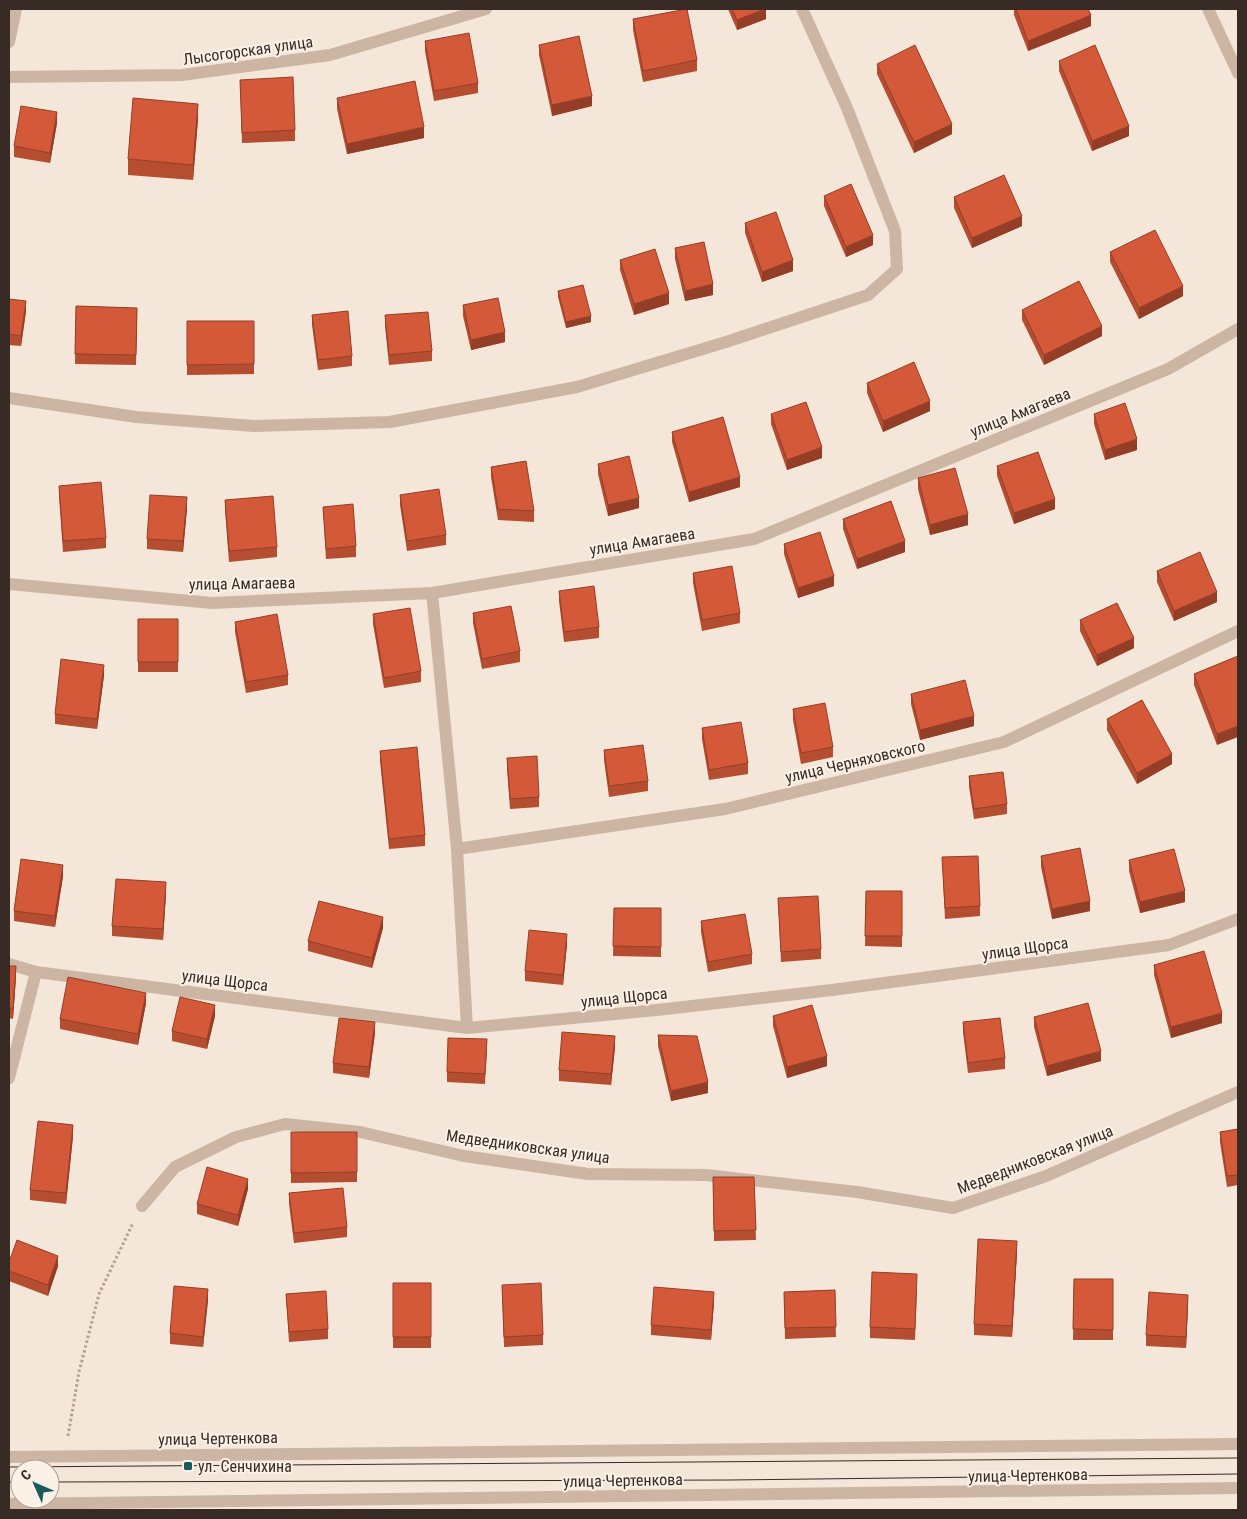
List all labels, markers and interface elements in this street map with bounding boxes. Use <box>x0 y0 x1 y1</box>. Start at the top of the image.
street label: Лысогорская улица <box>182 32 314 69</box>
street label: улица Амагаева <box>967 384 1073 441</box>
street label: улица Амагаева <box>588 524 696 559</box>
street label: улица Амагаева <box>189 573 295 594</box>
street label: улица Черняховского <box>783 736 927 787</box>
street label: улица Щорса <box>981 933 1069 964</box>
street label: улица Щорса <box>181 966 269 995</box>
street label: улица Щорса <box>580 984 668 1011</box>
street label: Медведниковская улица <box>955 1121 1116 1198</box>
street label: Медведниковская улица <box>445 1126 611 1167</box>
street label: улица Чертенкова <box>158 1428 278 1449</box>
place label: ул. Сенчихина <box>198 1457 292 1476</box>
north arrow <box>10 1459 60 1509</box>
marker: ул. Сенчихина <box>182 1460 194 1472</box>
street label: улица Чертенкова <box>968 1465 1088 1486</box>
text: С <box>17 1466 34 1483</box>
street label: улица Чертенкова <box>563 1470 683 1491</box>

